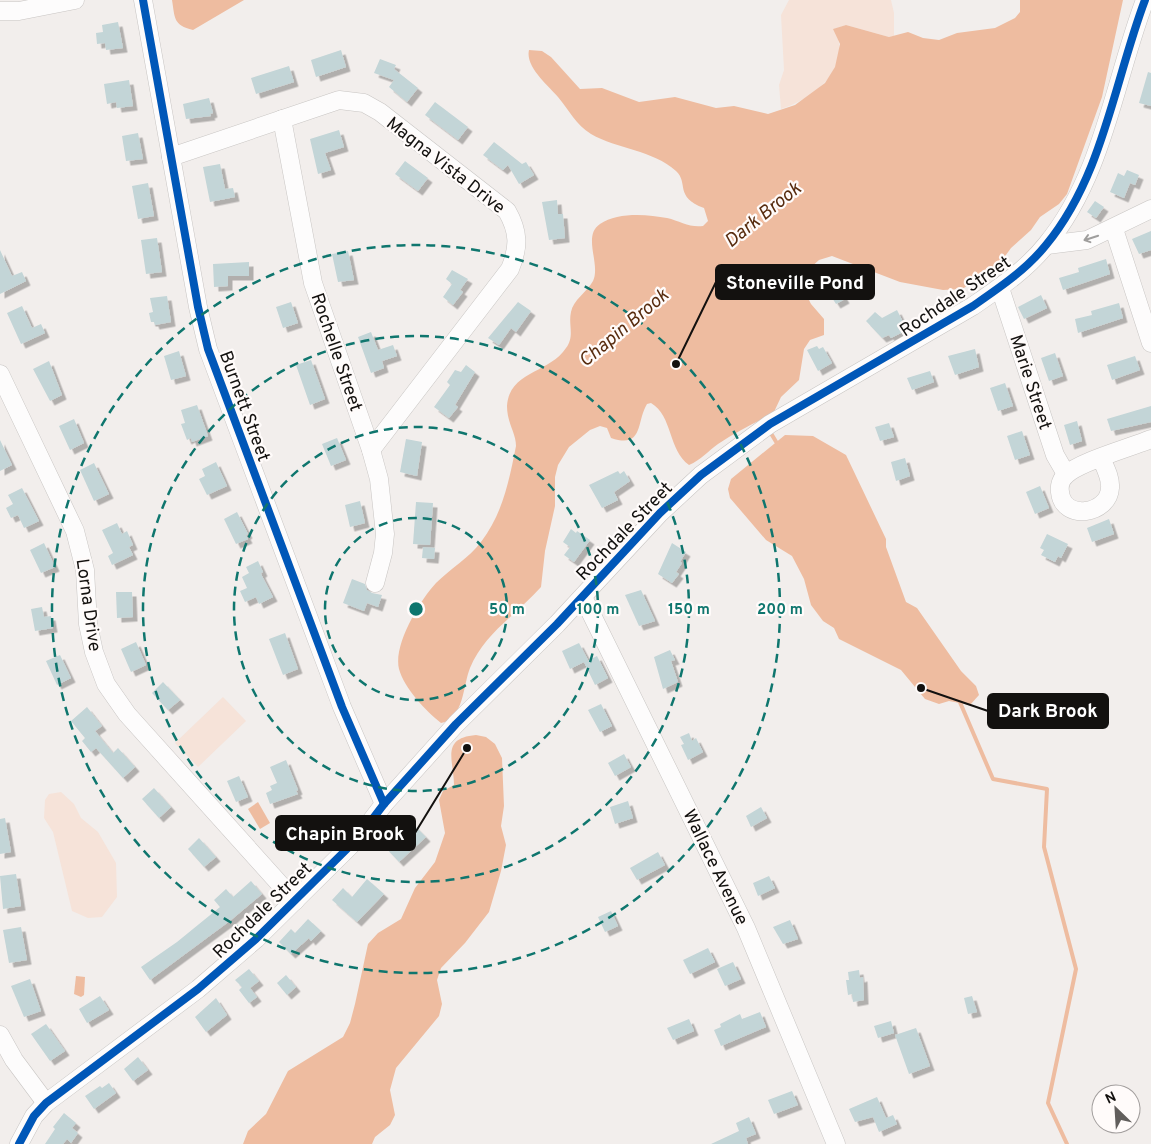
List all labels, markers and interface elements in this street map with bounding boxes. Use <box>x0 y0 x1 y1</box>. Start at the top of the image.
street label: Magna Vista Drive <box>381 113 509 220</box>
water label: Dark Brook <box>720 177 807 254</box>
one-way arrow <box>1084 233 1100 243</box>
street label: Rochdale Street <box>896 252 1016 343</box>
callout: Stoneville Pond <box>716 265 874 299</box>
text: Stoneville Pond <box>726 272 864 296</box>
water label: Chapin Brook <box>574 284 675 373</box>
street label: Rochelle Street <box>305 290 367 415</box>
street label: Marie Street <box>1003 332 1056 433</box>
street label: Burnett Street <box>213 348 274 465</box>
street label: Rochdale Street <box>572 478 678 586</box>
street label: Lorna Drive <box>70 557 105 653</box>
centre of rings <box>407 600 425 618</box>
text: 50 m <box>489 601 525 620</box>
text: 100 m <box>577 601 619 620</box>
text: 150 m <box>668 601 710 620</box>
text: 200 m <box>757 601 803 620</box>
callout: Dark Brook <box>988 694 1108 728</box>
text: Dark Brook <box>998 700 1098 724</box>
street label: Wallace Avenue <box>677 806 753 929</box>
callout: Chapin Brook <box>276 816 415 850</box>
text: Chapin Brook <box>285 823 405 847</box>
street label: Rochdale Street <box>209 858 317 964</box>
north arrow <box>1091 1084 1141 1134</box>
text: N <box>1103 1089 1119 1108</box>

